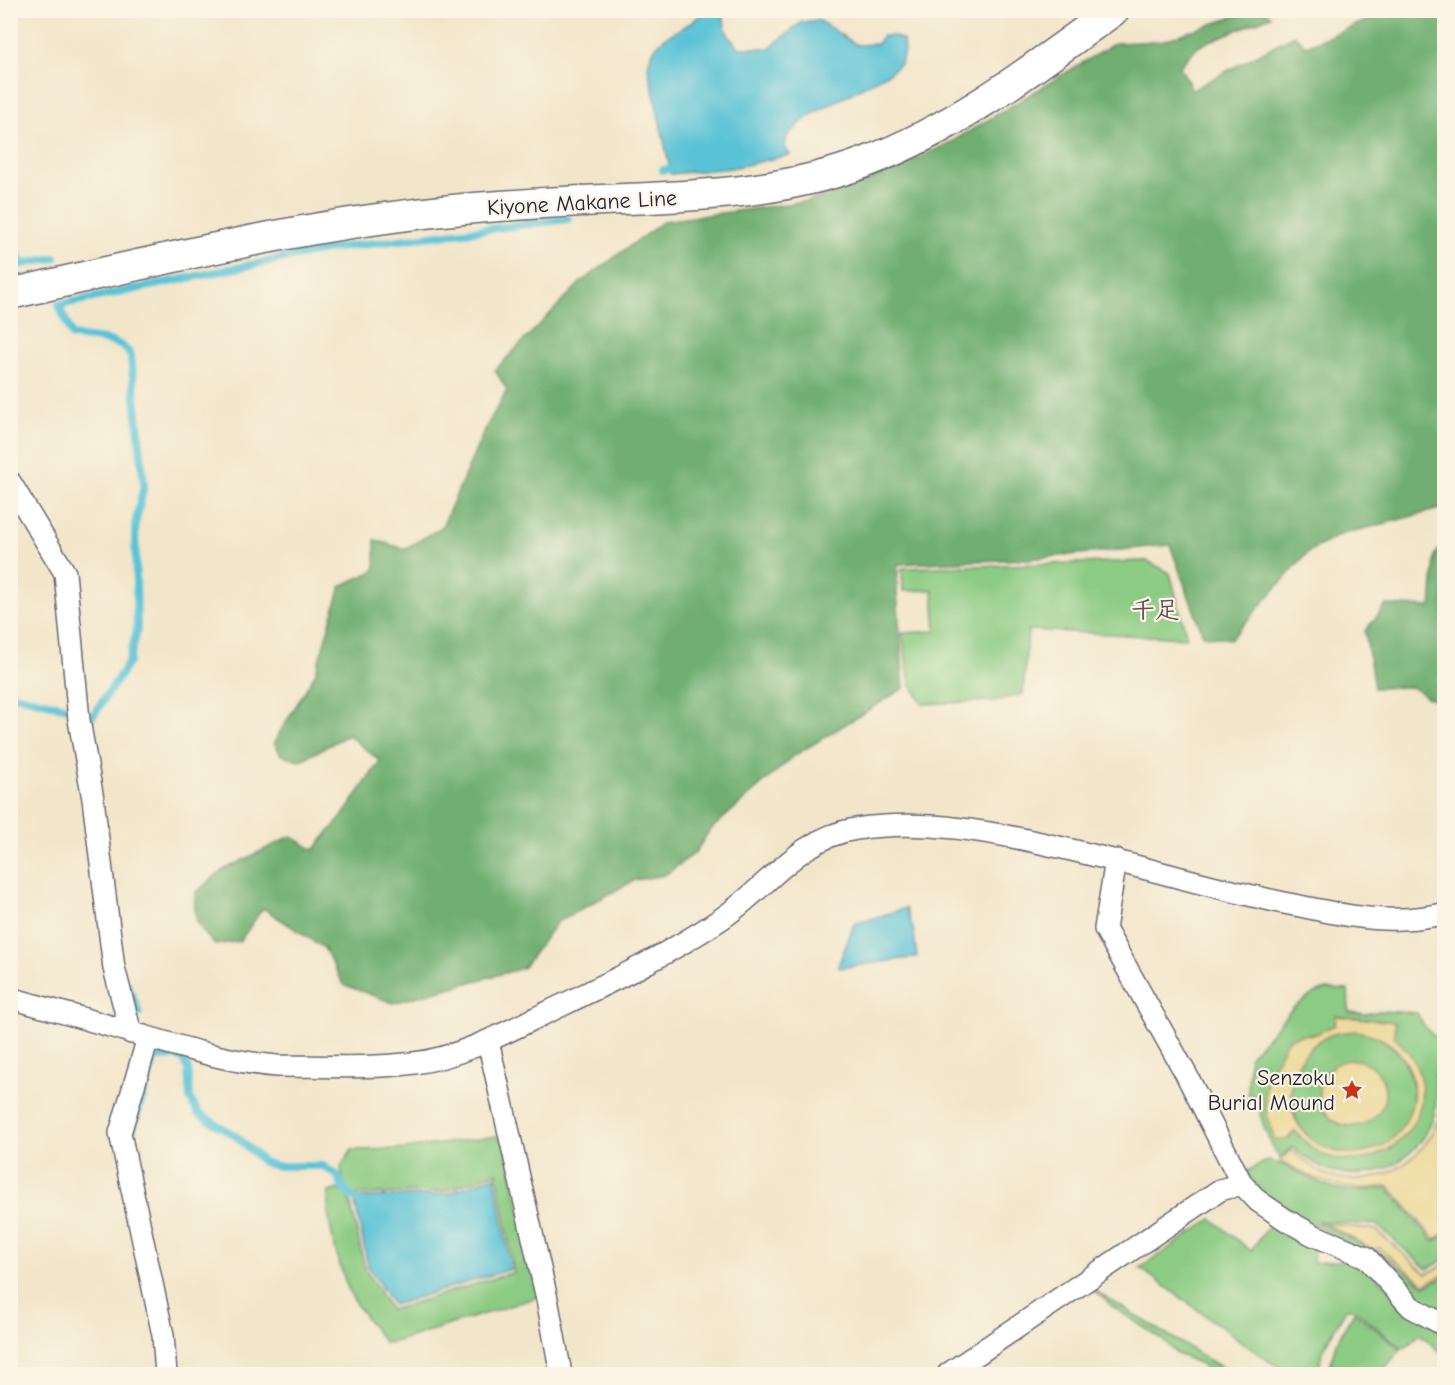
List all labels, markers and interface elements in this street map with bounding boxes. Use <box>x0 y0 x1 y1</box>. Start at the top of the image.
street label: Kiyone Makane Line <box>486 185 678 221</box>
district label: 千足 <box>1131 596 1179 624</box>
place label: Senzoku Burial Mound <box>1208 1065 1335 1116</box>
place icon: Senzoku Burial Mound <box>1340 1078 1364 1102</box>

